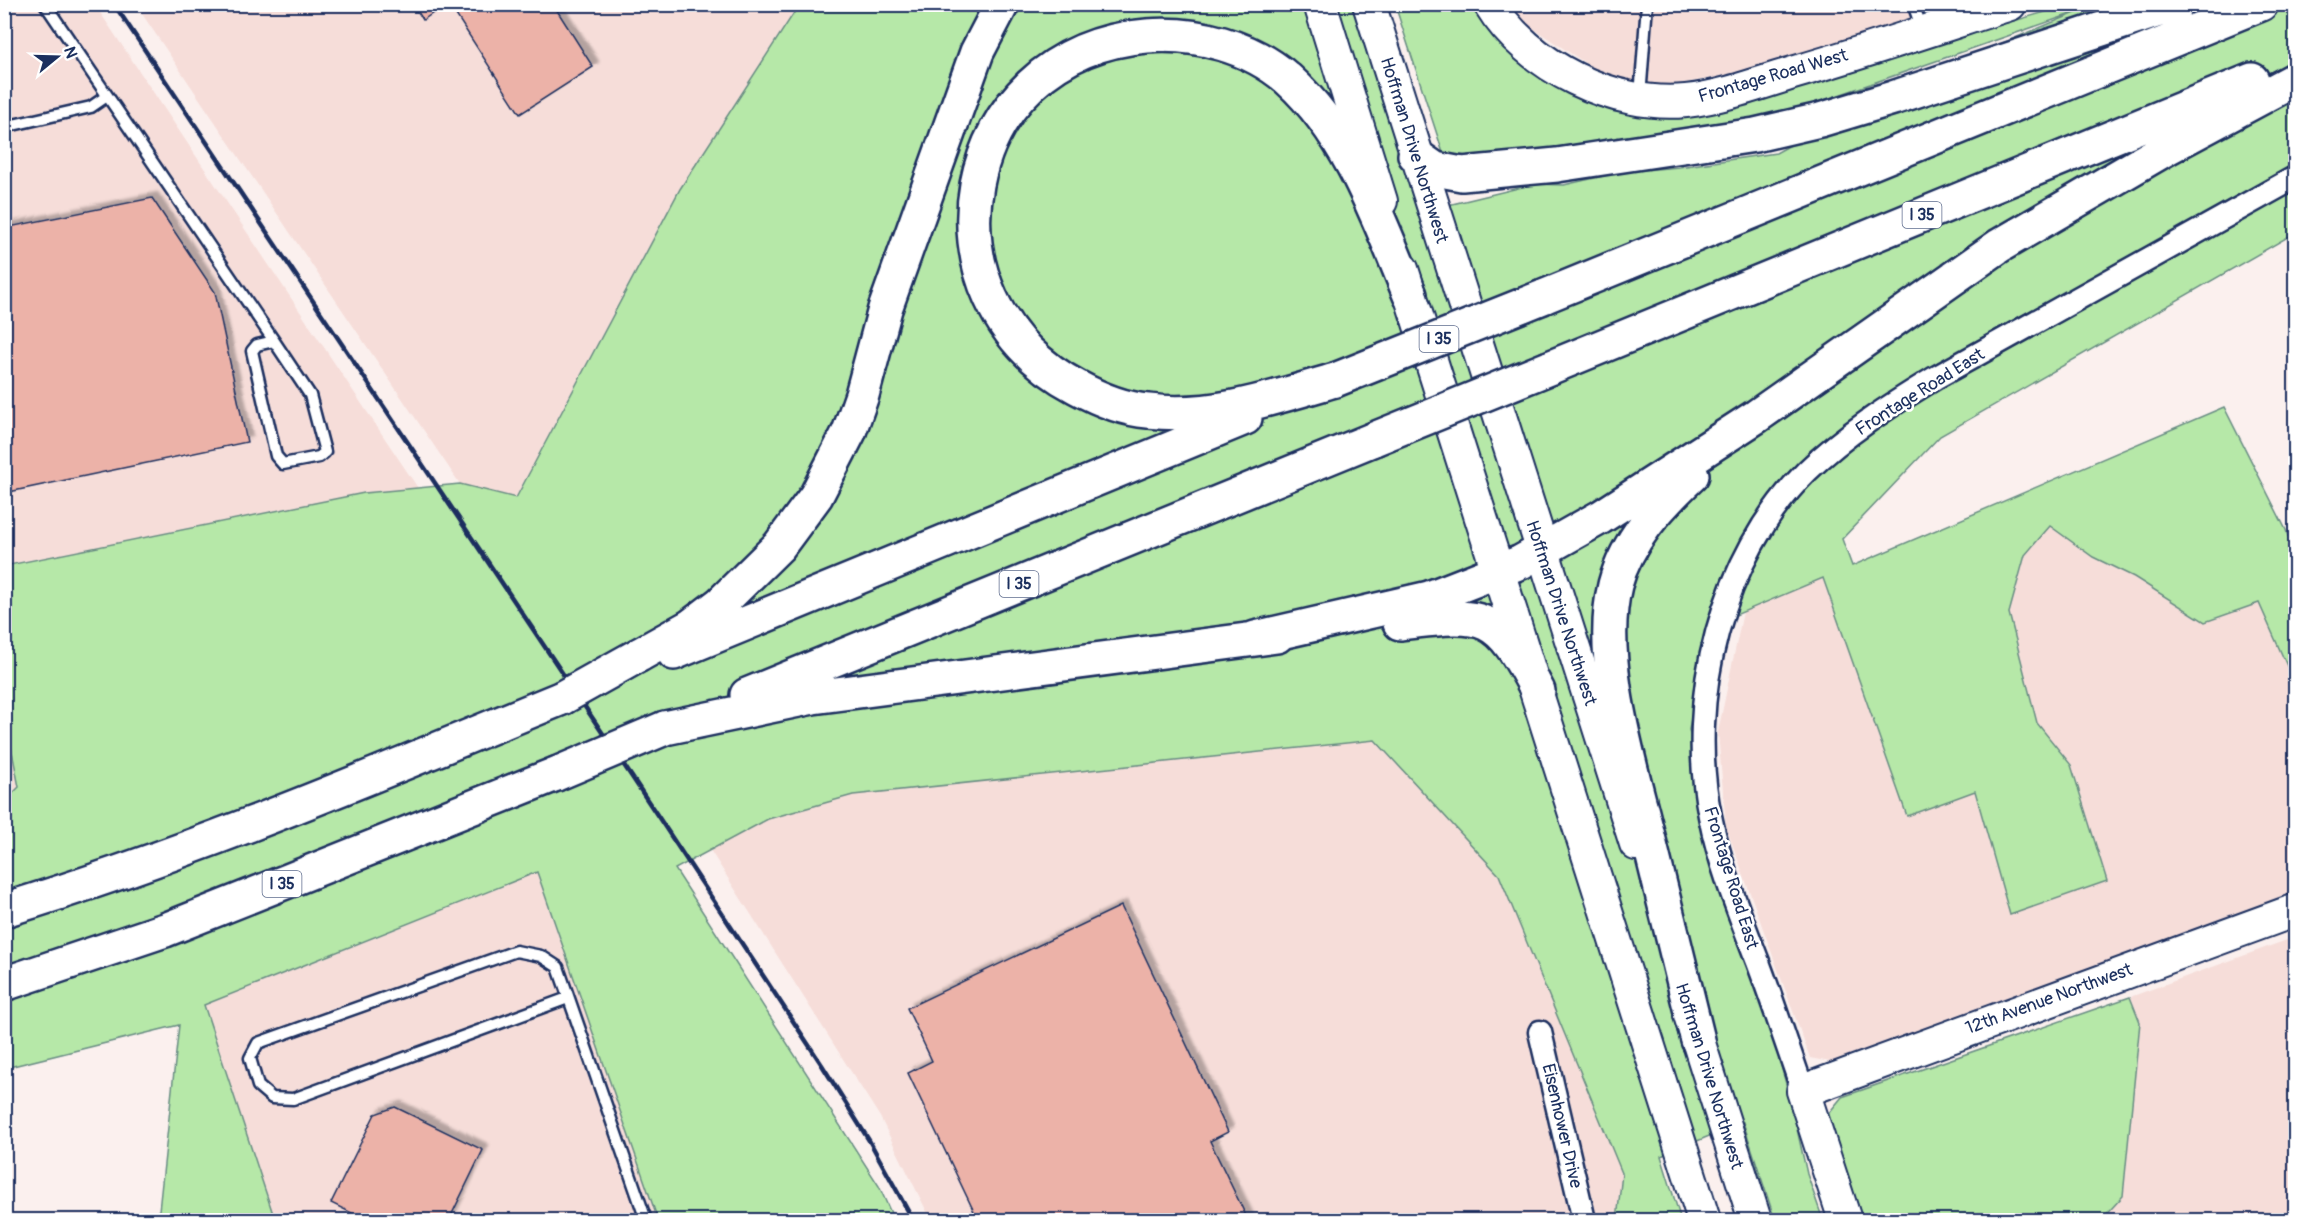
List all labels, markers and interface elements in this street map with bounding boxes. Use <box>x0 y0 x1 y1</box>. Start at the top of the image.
north arrow <box>27 27 87 87</box>
street label: Frontage Road West <box>1696 43 1851 108</box>
text: N <box>59 44 82 61</box>
street label: Hoffman Drive Northwest <box>1375 54 1453 247</box>
road number: I 35 <box>1902 202 1942 228</box>
road number: I 35 <box>1420 326 1458 352</box>
street label: Frontage Road East <box>1851 343 1990 441</box>
street label: Hoffman Drive Northwest <box>1520 517 1602 709</box>
road number: I 35 <box>1000 571 1038 597</box>
street label: Frontage Road East <box>1698 804 1764 953</box>
road number: I 35 <box>262 871 302 897</box>
street label: 12th Avenue Northwest <box>1962 958 2136 1040</box>
street label: Hoffman Drive Northwest <box>1670 980 1748 1173</box>
street label: Eisenhower Drive <box>1537 1062 1588 1191</box>

